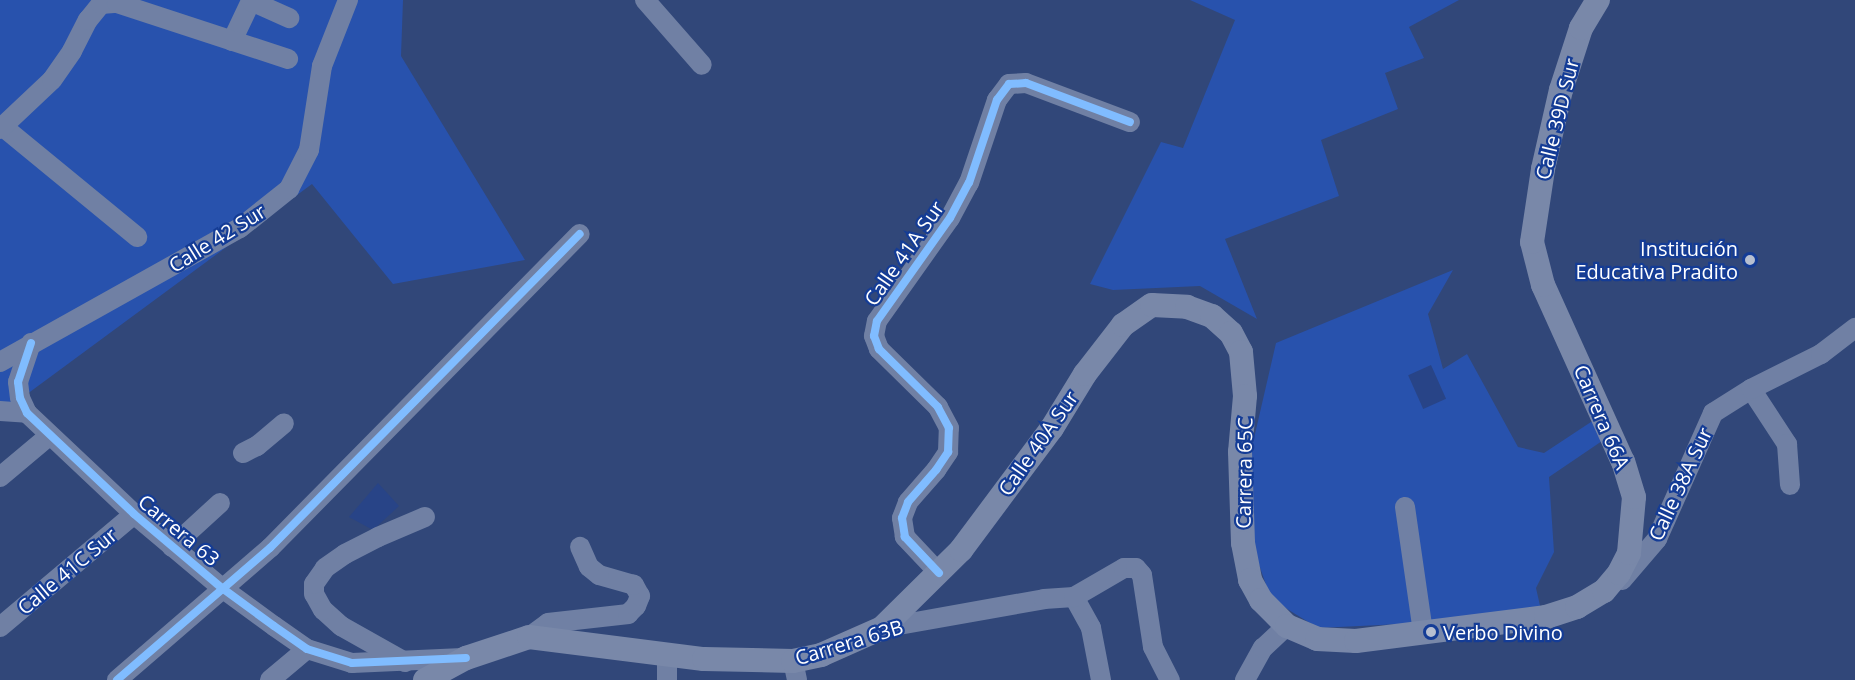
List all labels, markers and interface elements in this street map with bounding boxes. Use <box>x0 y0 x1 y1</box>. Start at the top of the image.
street label: Calle 39D Sur <box>1530 56 1584 182</box>
street label: Calle 41A Sur <box>859 196 949 310</box>
street label: Calle 42 Sur <box>164 199 270 277</box>
place label: Institución Educativa Pradito <box>1575 237 1738 284</box>
marker: Institución Educativa Pradito <box>1743 253 1757 267</box>
street label: Carrera 66A <box>1569 361 1635 473</box>
street label: Calle 40A Sur <box>993 386 1083 500</box>
street label: Carrera 65C <box>1231 417 1257 529</box>
street label: Calle 38A Sur <box>1643 423 1717 545</box>
street label: Carrera 63 <box>134 489 224 571</box>
street label: Calle 41C Sur <box>12 522 122 620</box>
street label: Carrera 63B <box>792 614 906 670</box>
place label: Verbo Divino <box>1443 620 1563 644</box>
marker: Verbo Divino <box>1424 625 1438 639</box>

